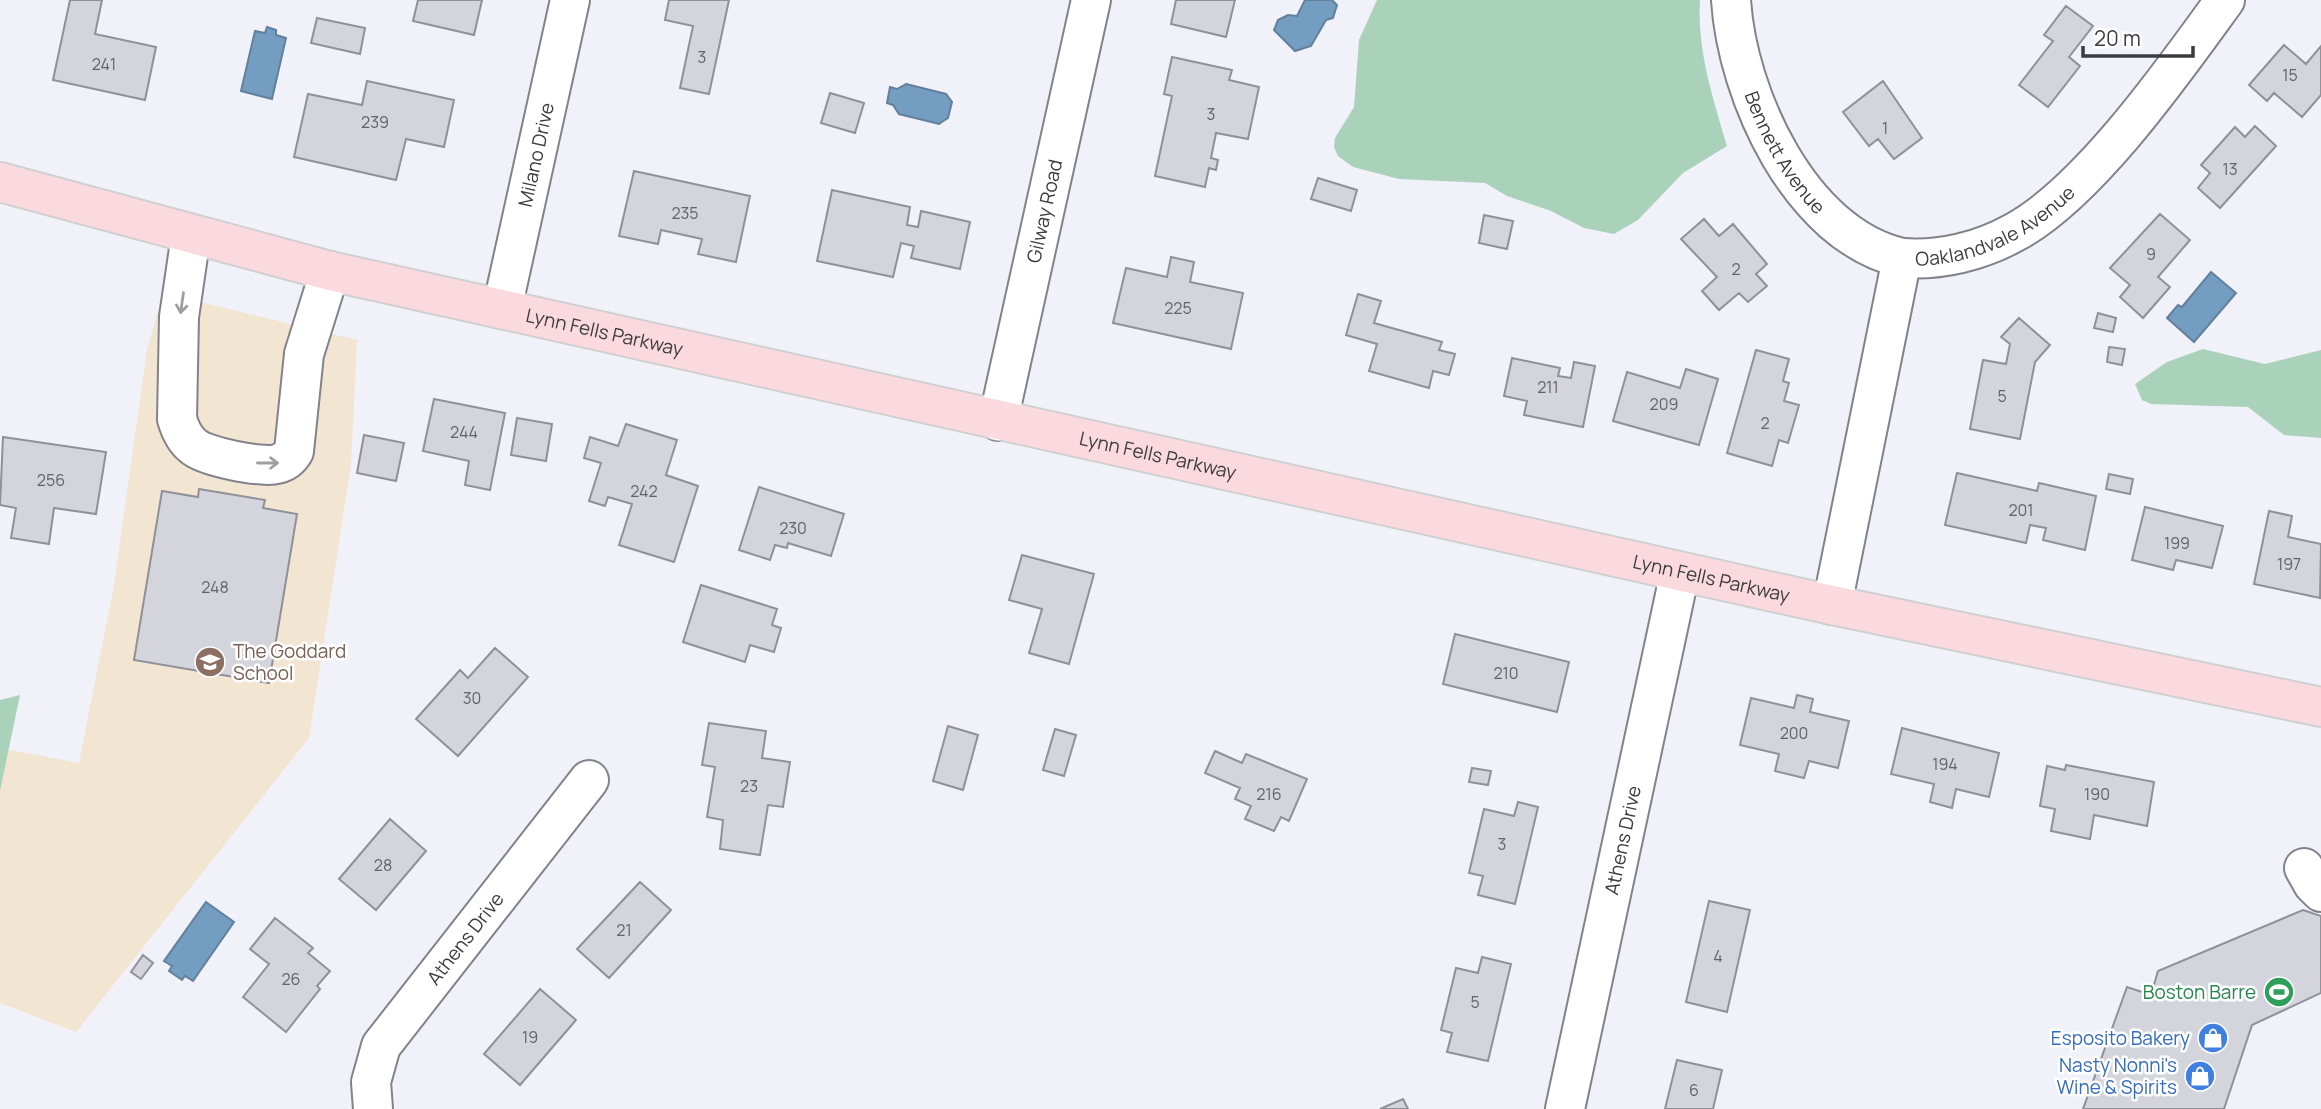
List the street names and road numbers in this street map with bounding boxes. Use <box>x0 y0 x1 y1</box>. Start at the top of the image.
street label: Bennett Avenue <box>1739 88 1831 220</box>
street label: Milano Drive <box>512 100 560 209</box>
street label: Gilway Road <box>1020 157 1068 265</box>
street label: Oaklandvale Avenue <box>1915 180 2080 272</box>
street label: Lynn Fells Parkway <box>523 302 686 362</box>
street label: Lynn Fells Parkway <box>1077 425 1239 485</box>
street label: Lynn Fells Parkway <box>1630 548 1792 608</box>
street label: Athens Drive <box>1598 783 1647 897</box>
street label: Athens Drive <box>421 887 510 990</box>

